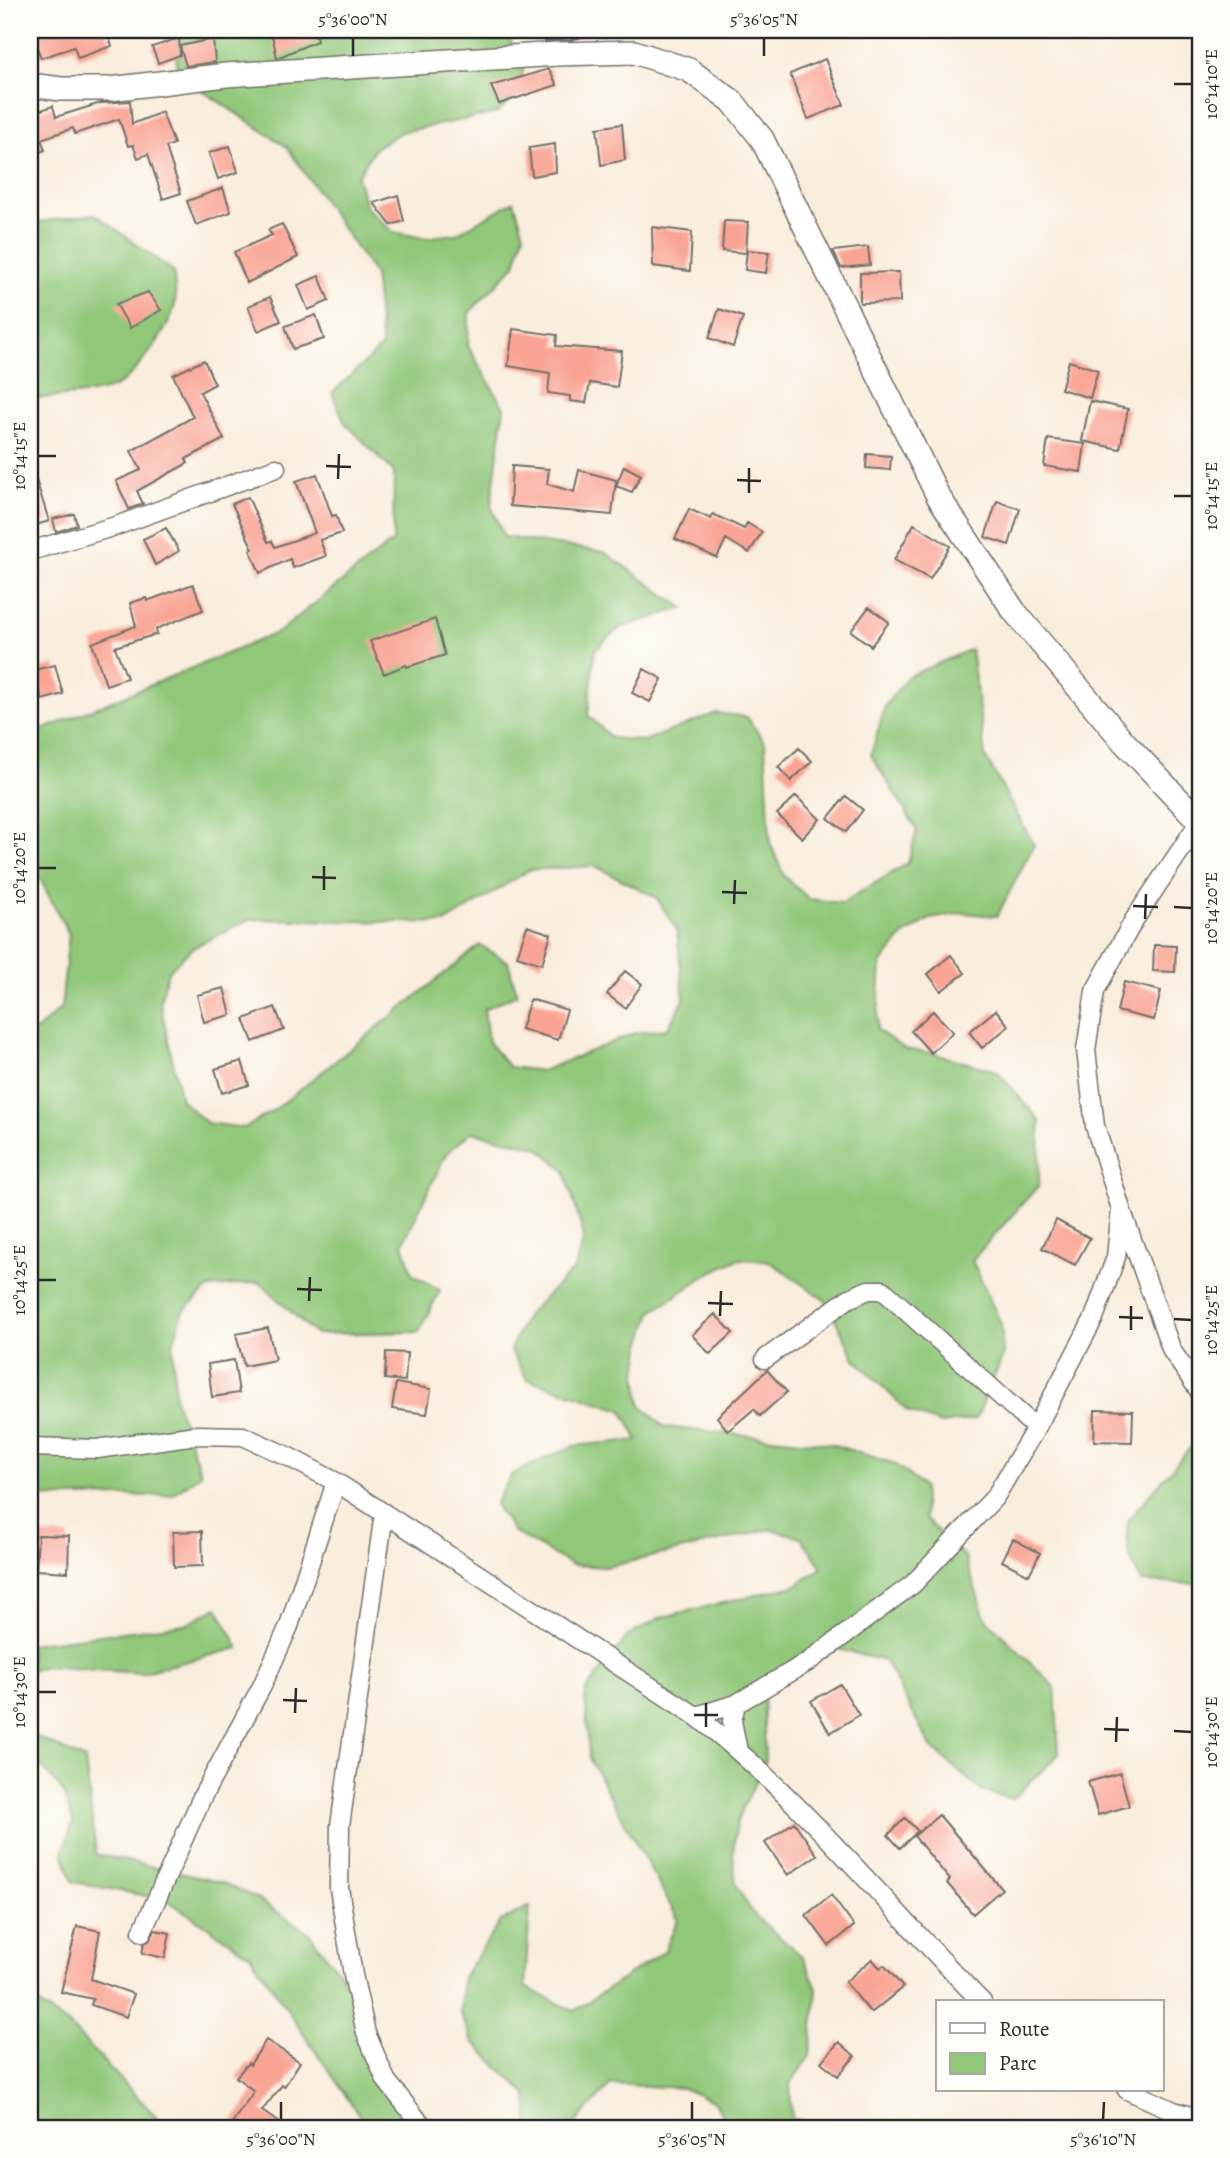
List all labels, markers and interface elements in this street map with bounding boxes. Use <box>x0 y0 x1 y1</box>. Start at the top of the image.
text: 5°36'00"N <box>318 7 388 31</box>
text: 5°36'05"N <box>730 7 798 31</box>
text: 10°14'10"E <box>1199 49 1223 119</box>
text: 10°14'15"E <box>7 422 31 490</box>
text: 10°14'15"E <box>1199 462 1223 530</box>
text: 10°14'20"E <box>7 832 31 904</box>
text: 10°14'20"E <box>1199 872 1223 944</box>
text: 10°14'25"E <box>7 1245 31 1315</box>
text: 10°14'25"E <box>1199 1285 1223 1355</box>
text: 10°14'30"E <box>7 1656 31 1728</box>
text: 10°14'30"E <box>1199 1696 1223 1768</box>
legend <box>936 2000 1164 2092</box>
text: Route <box>999 2015 1049 2043</box>
text: Parc <box>999 2049 1037 2077</box>
text: 5°36'00"N <box>246 2127 316 2151</box>
text: 5°36'05"N <box>658 2127 726 2151</box>
text: 5°36'10"N <box>1070 2127 1136 2151</box>

